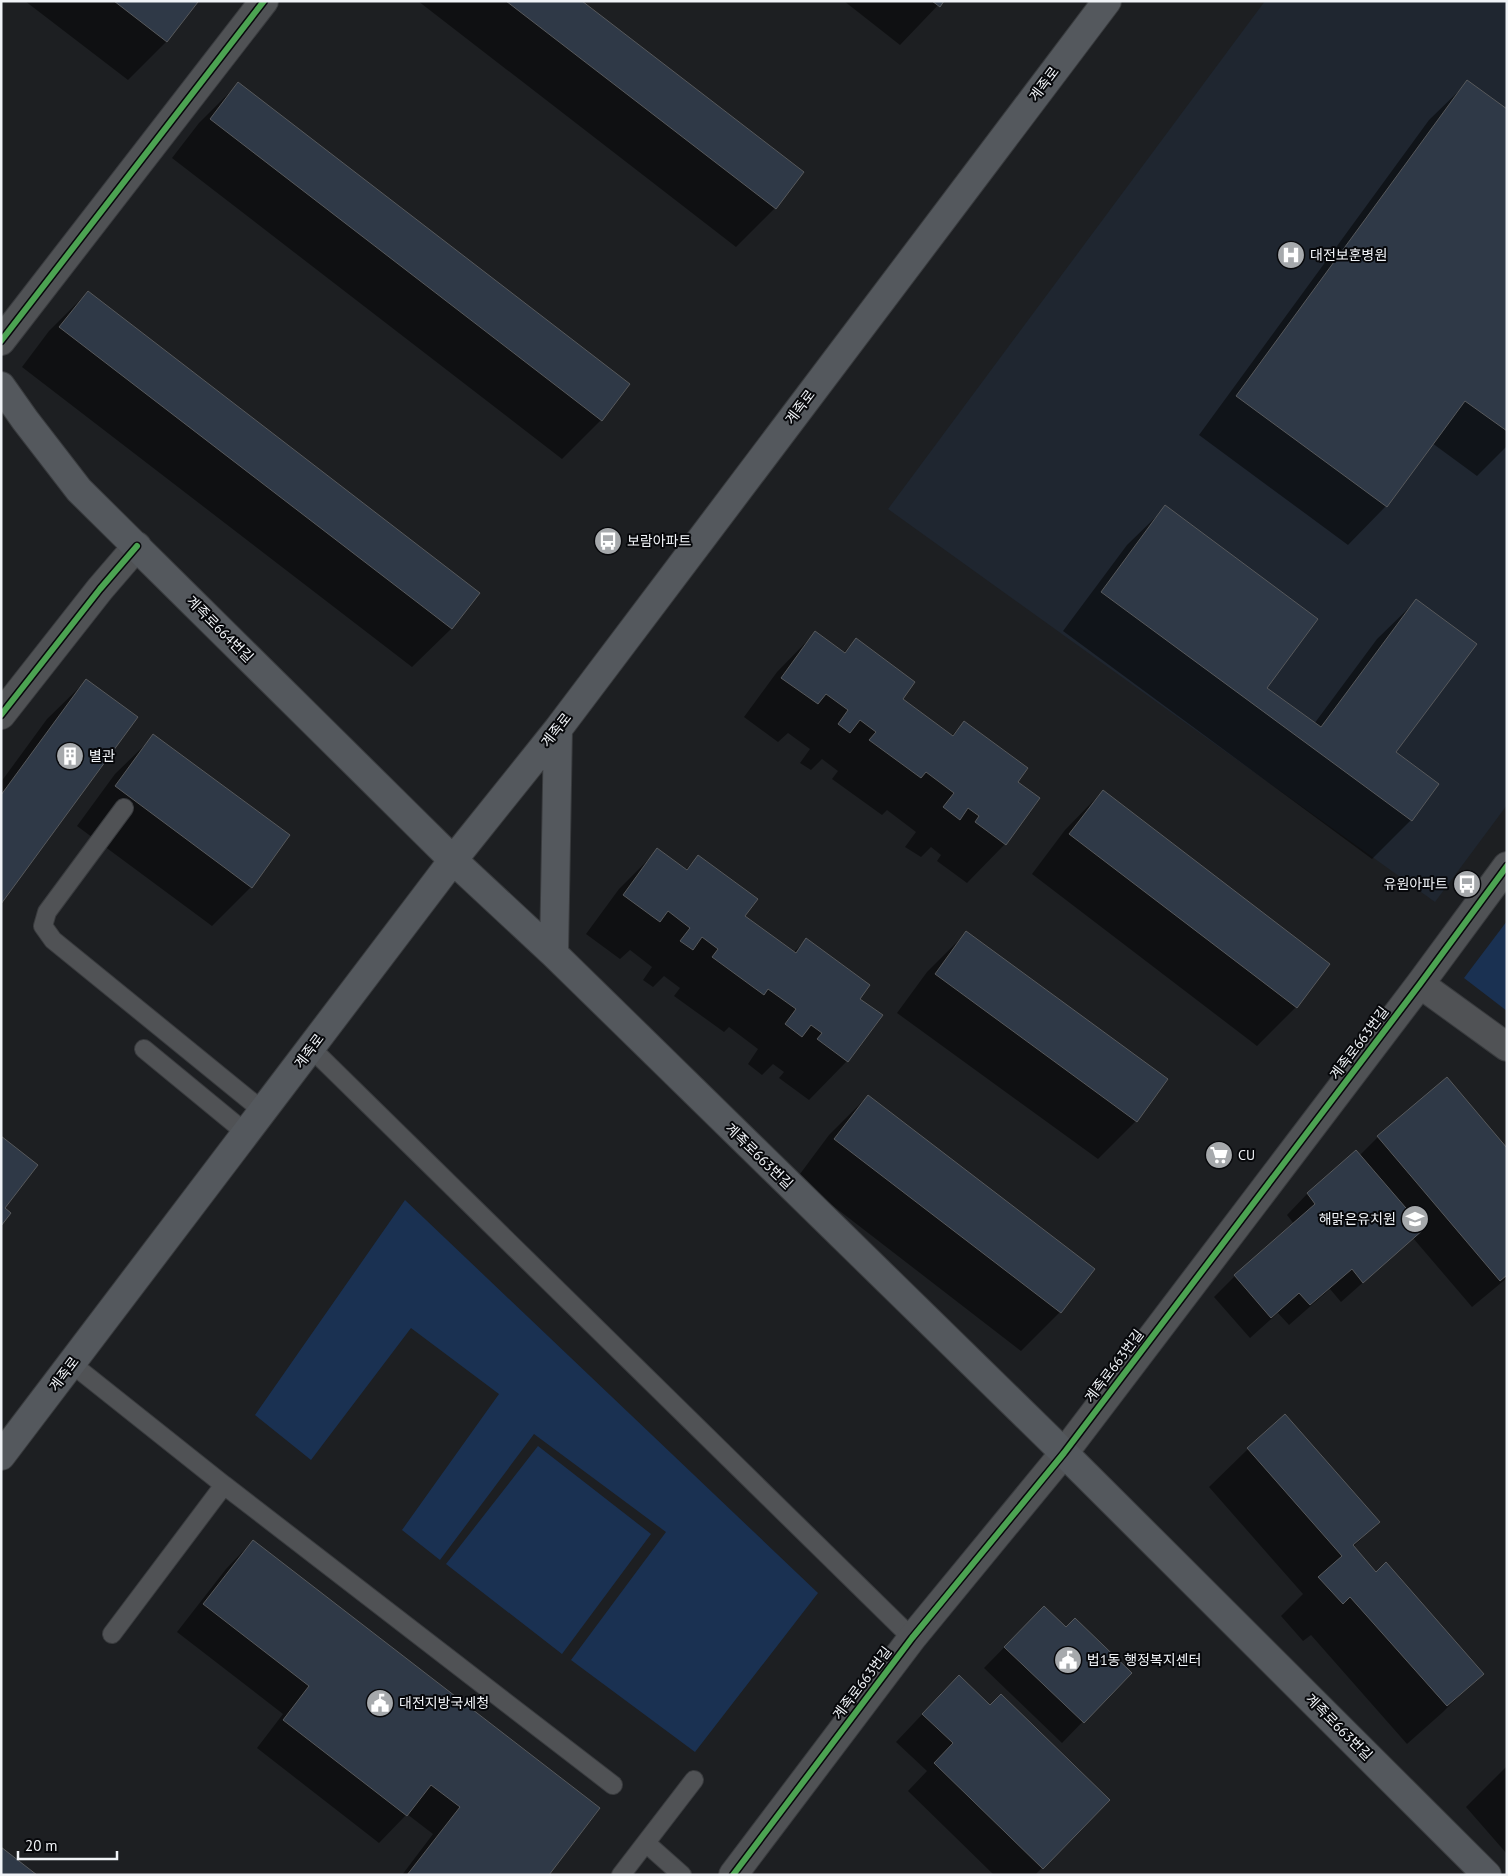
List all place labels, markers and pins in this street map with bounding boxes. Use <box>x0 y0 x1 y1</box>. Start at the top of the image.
hospital icon: 대전보훈병원 <box>1276 240 1306 270</box>
place label: 대전보훈병원 <box>1310 246 1387 264</box>
bus stop icon: 보람아파트 <box>593 526 623 556</box>
place label: 보람아파트 <box>627 532 692 550</box>
building icon: 별관 <box>55 741 85 771</box>
place label: 별관 <box>89 747 115 765</box>
bus stop icon: 유원아파트 <box>1452 869 1482 899</box>
place label: 유원아파트 <box>1384 875 1448 893</box>
supermarket icon: CU <box>1204 1140 1234 1170</box>
place label: CU <box>1238 1146 1255 1164</box>
school or university icon: 해맑은유치원 <box>1400 1204 1430 1234</box>
place label: 해맑은유치원 <box>1319 1210 1396 1228</box>
public building icon: 법1동 행정복지센터 <box>1053 1645 1083 1675</box>
place label: 법1동 행정복지센터 <box>1087 1651 1201 1669</box>
public building icon: 대전지방국세청 <box>365 1688 395 1718</box>
place label: 대전지방국세청 <box>399 1694 489 1712</box>

